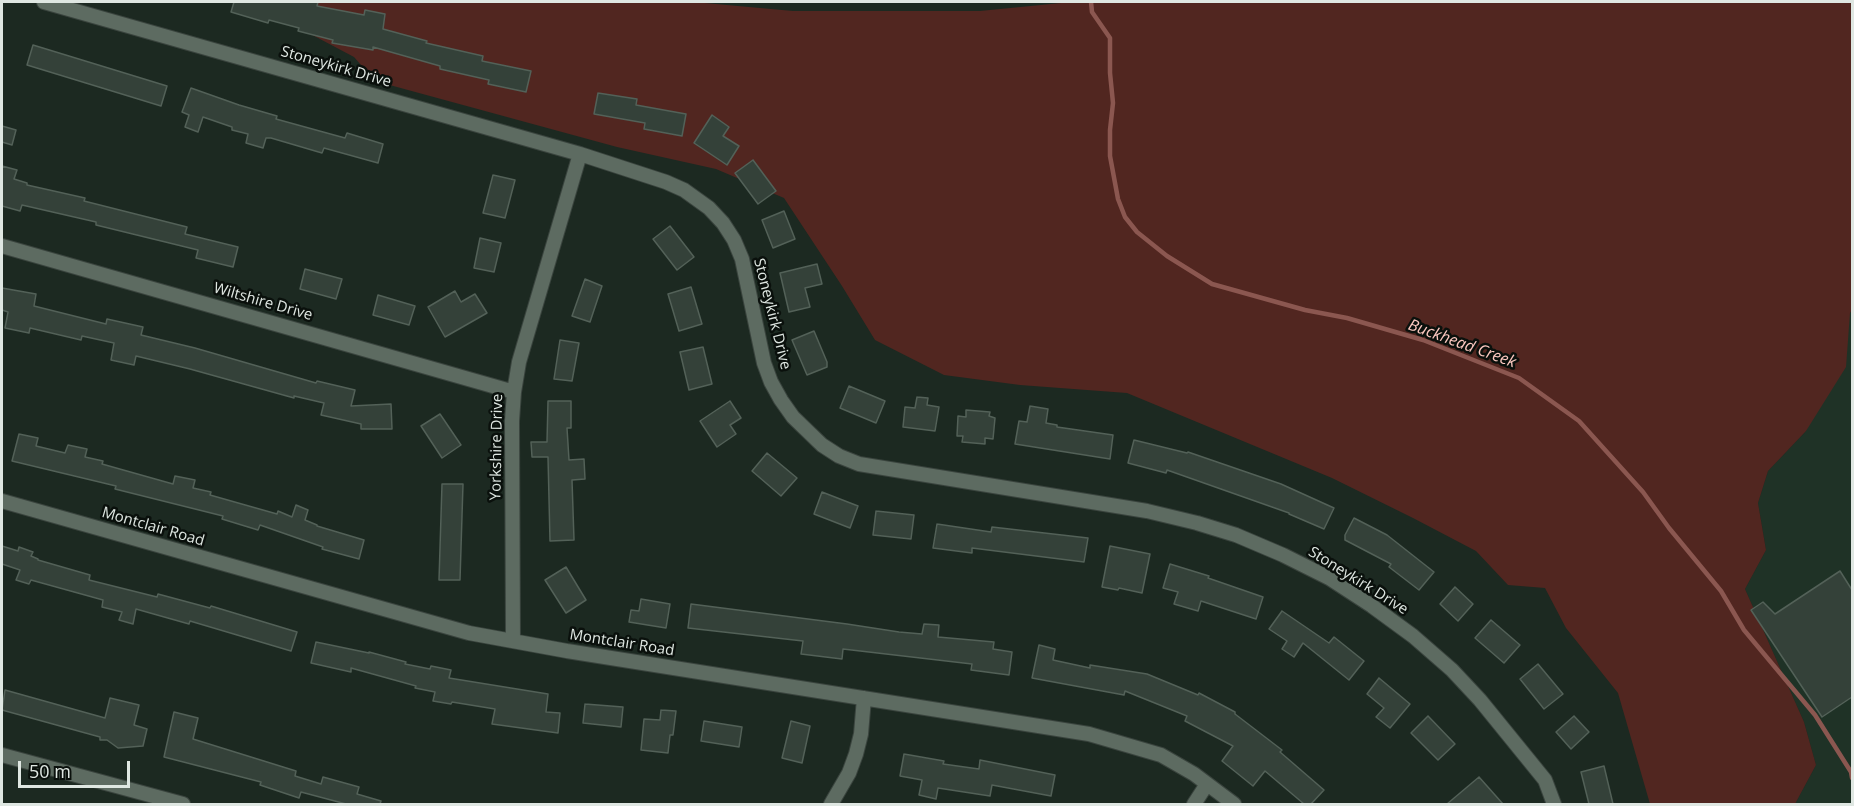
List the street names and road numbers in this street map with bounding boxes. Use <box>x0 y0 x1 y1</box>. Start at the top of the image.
street label: Stoneykirk Drive <box>279 43 393 91</box>
street label: Stoneykirk Drive <box>749 257 795 371</box>
street label: Wiltshire Drive <box>211 279 315 325</box>
street label: Yorkshire Drive <box>487 393 507 501</box>
street label: Montclair Road <box>100 504 206 550</box>
street label: Stoneykirk Drive <box>1305 543 1411 619</box>
street label: Montclair Road <box>568 626 676 660</box>

